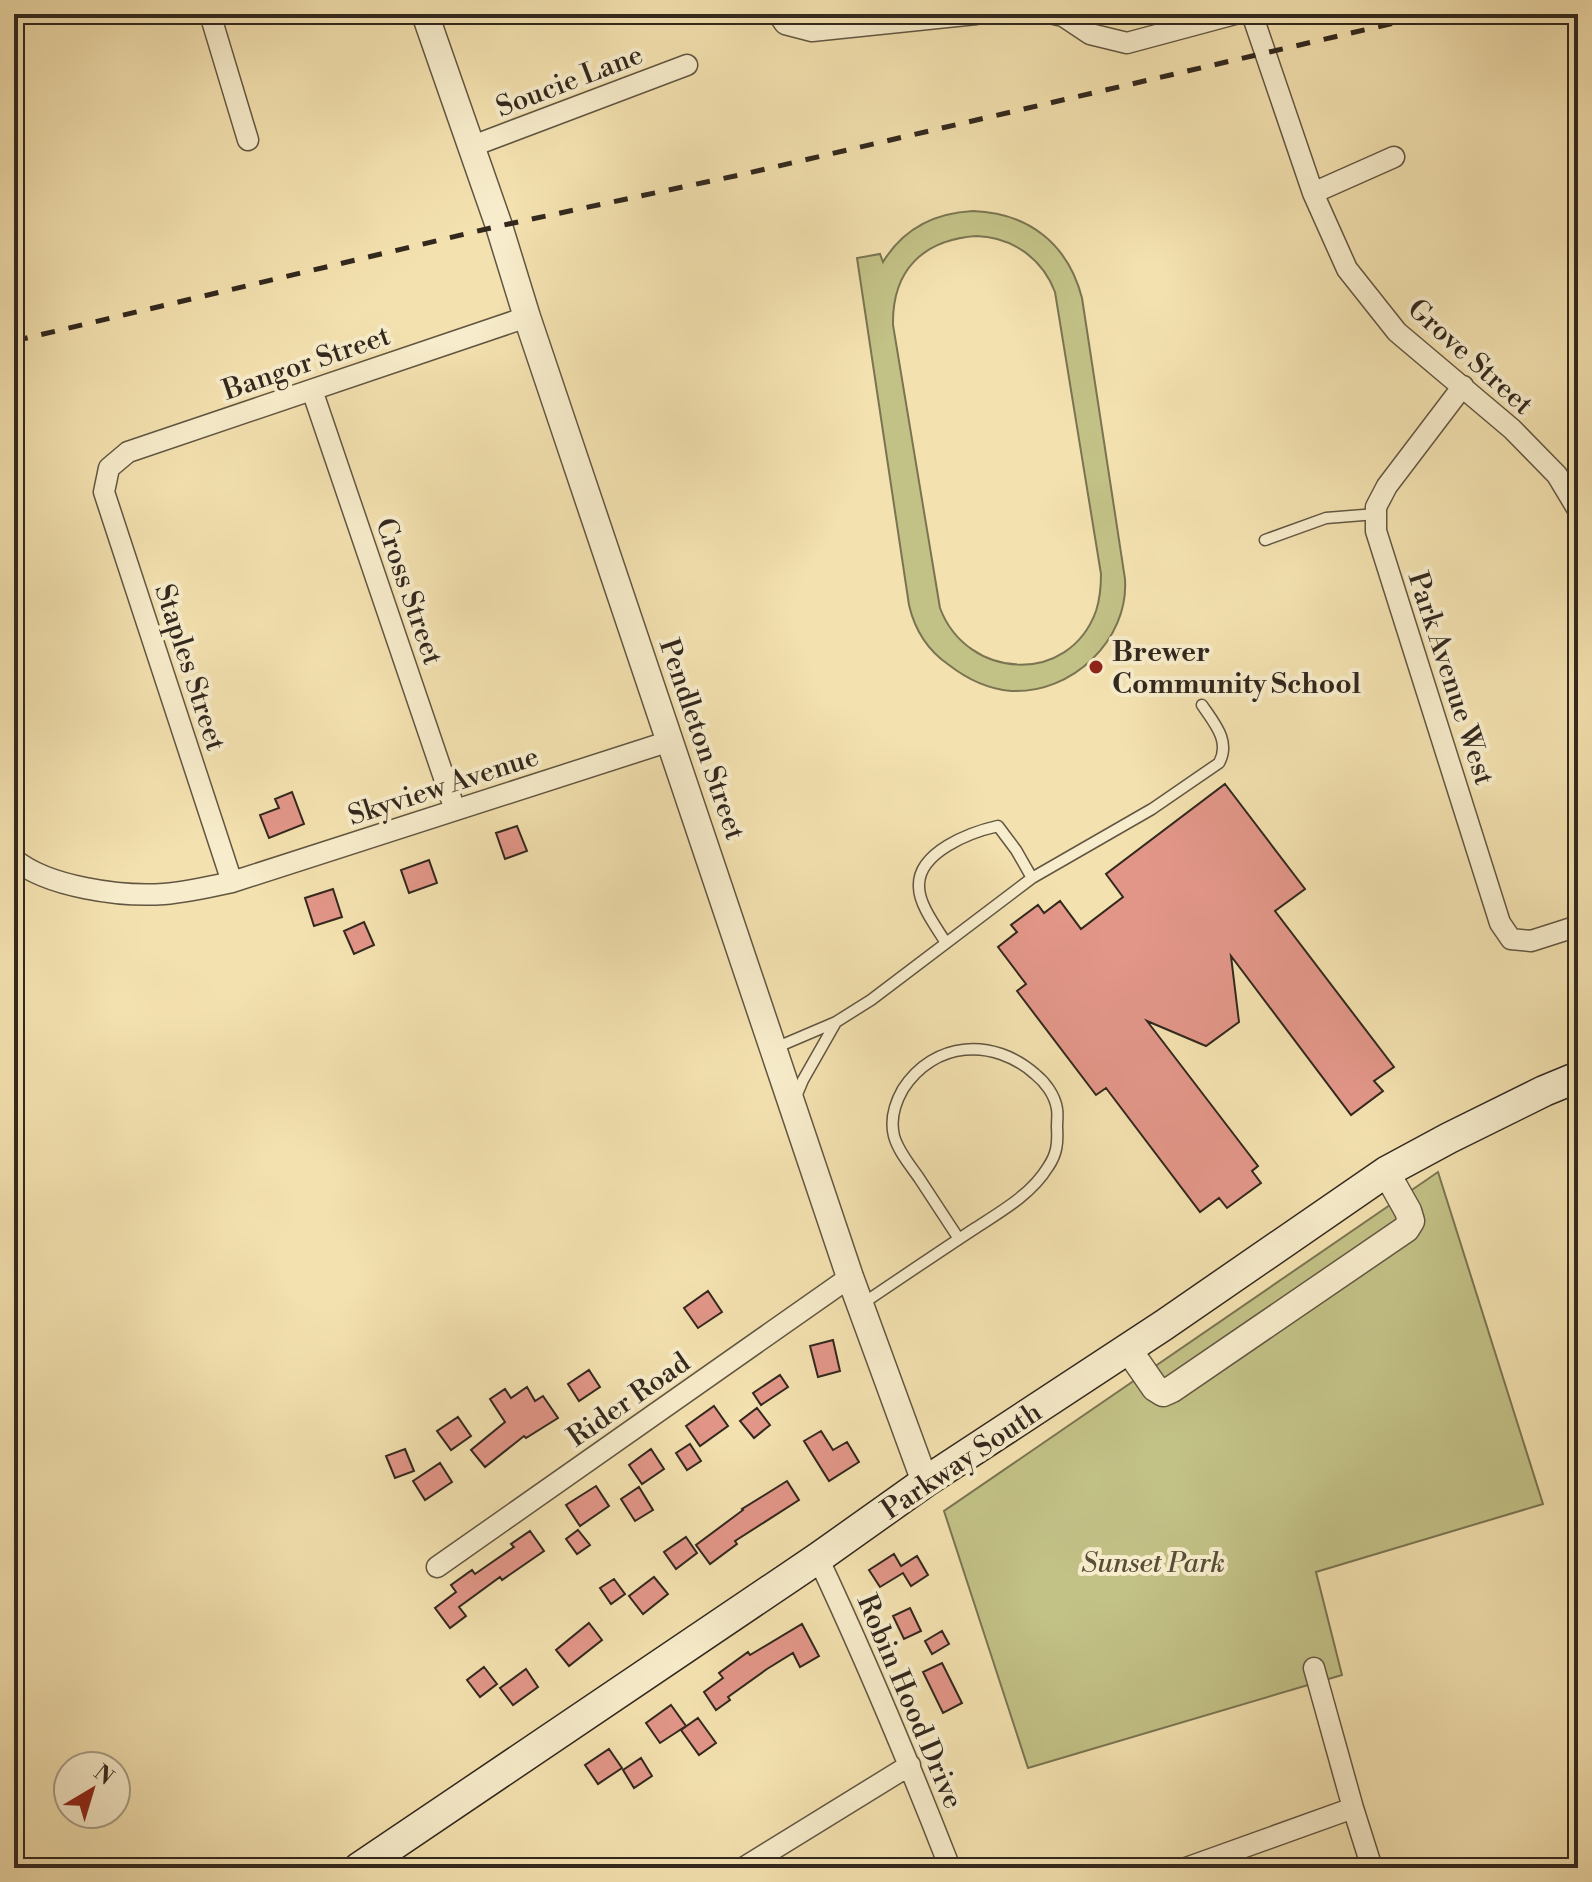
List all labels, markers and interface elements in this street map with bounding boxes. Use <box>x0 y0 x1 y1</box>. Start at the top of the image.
street label: Soucie Lane <box>491 37 648 125</box>
street label: Grove Street <box>1400 292 1540 423</box>
street label: Bangor Street <box>217 318 395 409</box>
street label: Cross Street <box>367 513 450 670</box>
street label: Park Avenue West <box>1400 567 1502 790</box>
street label: Staples Street <box>146 580 233 755</box>
street label: Pendleton Street <box>651 634 752 845</box>
place label: Brewer Community School <box>1112 635 1361 702</box>
marker: Brewer Community School <box>1087 658 1105 676</box>
street label: Skyview Avenue <box>344 739 543 834</box>
street label: Rider Road <box>561 1345 697 1455</box>
street label: Parkway South <box>875 1395 1049 1528</box>
park label: Sunset Park <box>1081 1546 1225 1581</box>
street label: Robin Hood Drive <box>849 1589 971 1814</box>
north arrow <box>52 1750 132 1830</box>
text: N <box>88 1759 119 1792</box>

